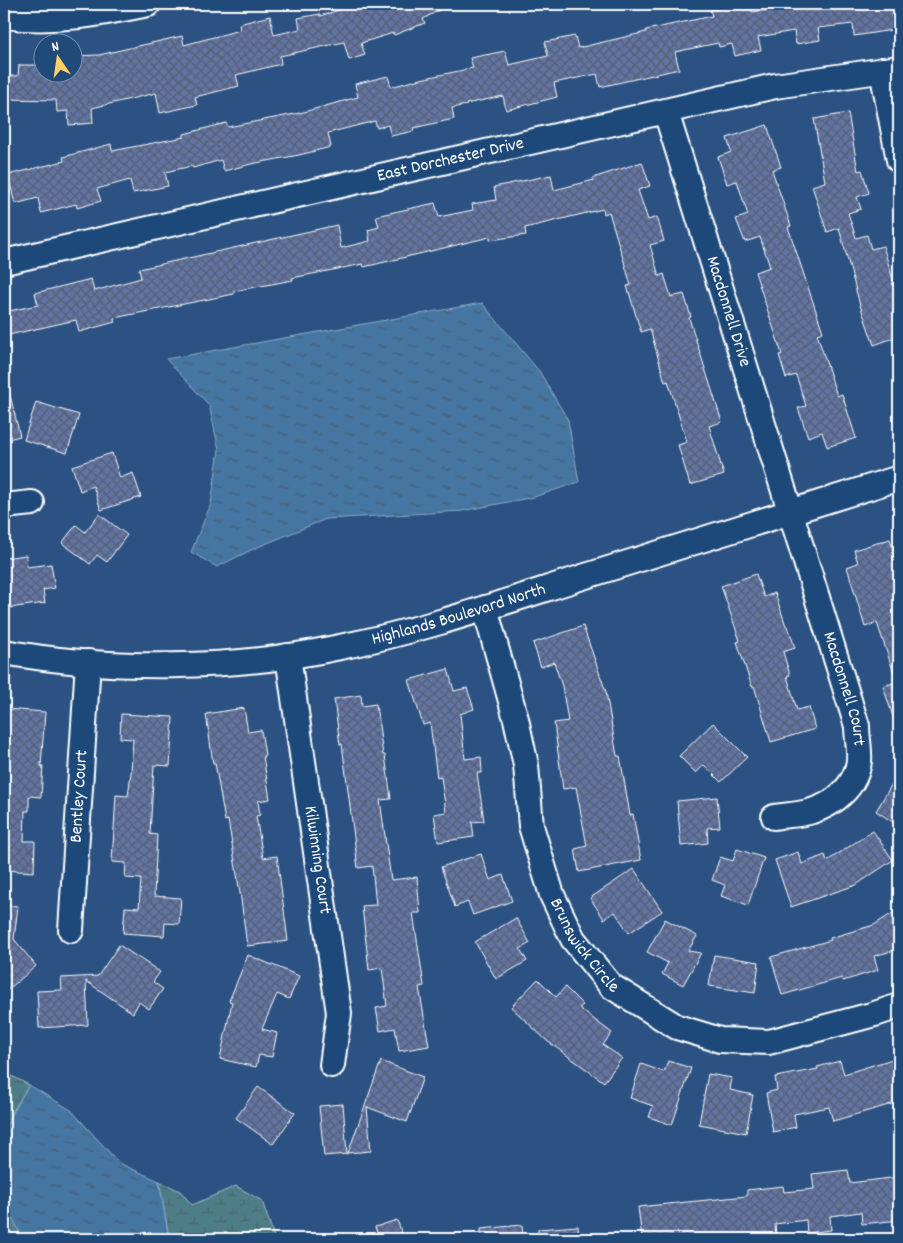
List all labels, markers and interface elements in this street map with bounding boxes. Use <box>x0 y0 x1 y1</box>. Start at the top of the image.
north arrow <box>32 32 82 82</box>
text: N <box>50 37 61 58</box>
street label: East Dorchester Drive <box>375 131 527 189</box>
street label: Macdonnell Drive <box>699 253 757 370</box>
street label: Highlands Boulevard North <box>369 577 549 652</box>
street label: Macdonnell Court <box>816 629 871 748</box>
street label: Bentley Court <box>64 749 95 844</box>
street label: Kilwinning Court <box>297 804 337 916</box>
street label: Brunswick Circle <box>543 894 623 1000</box>

